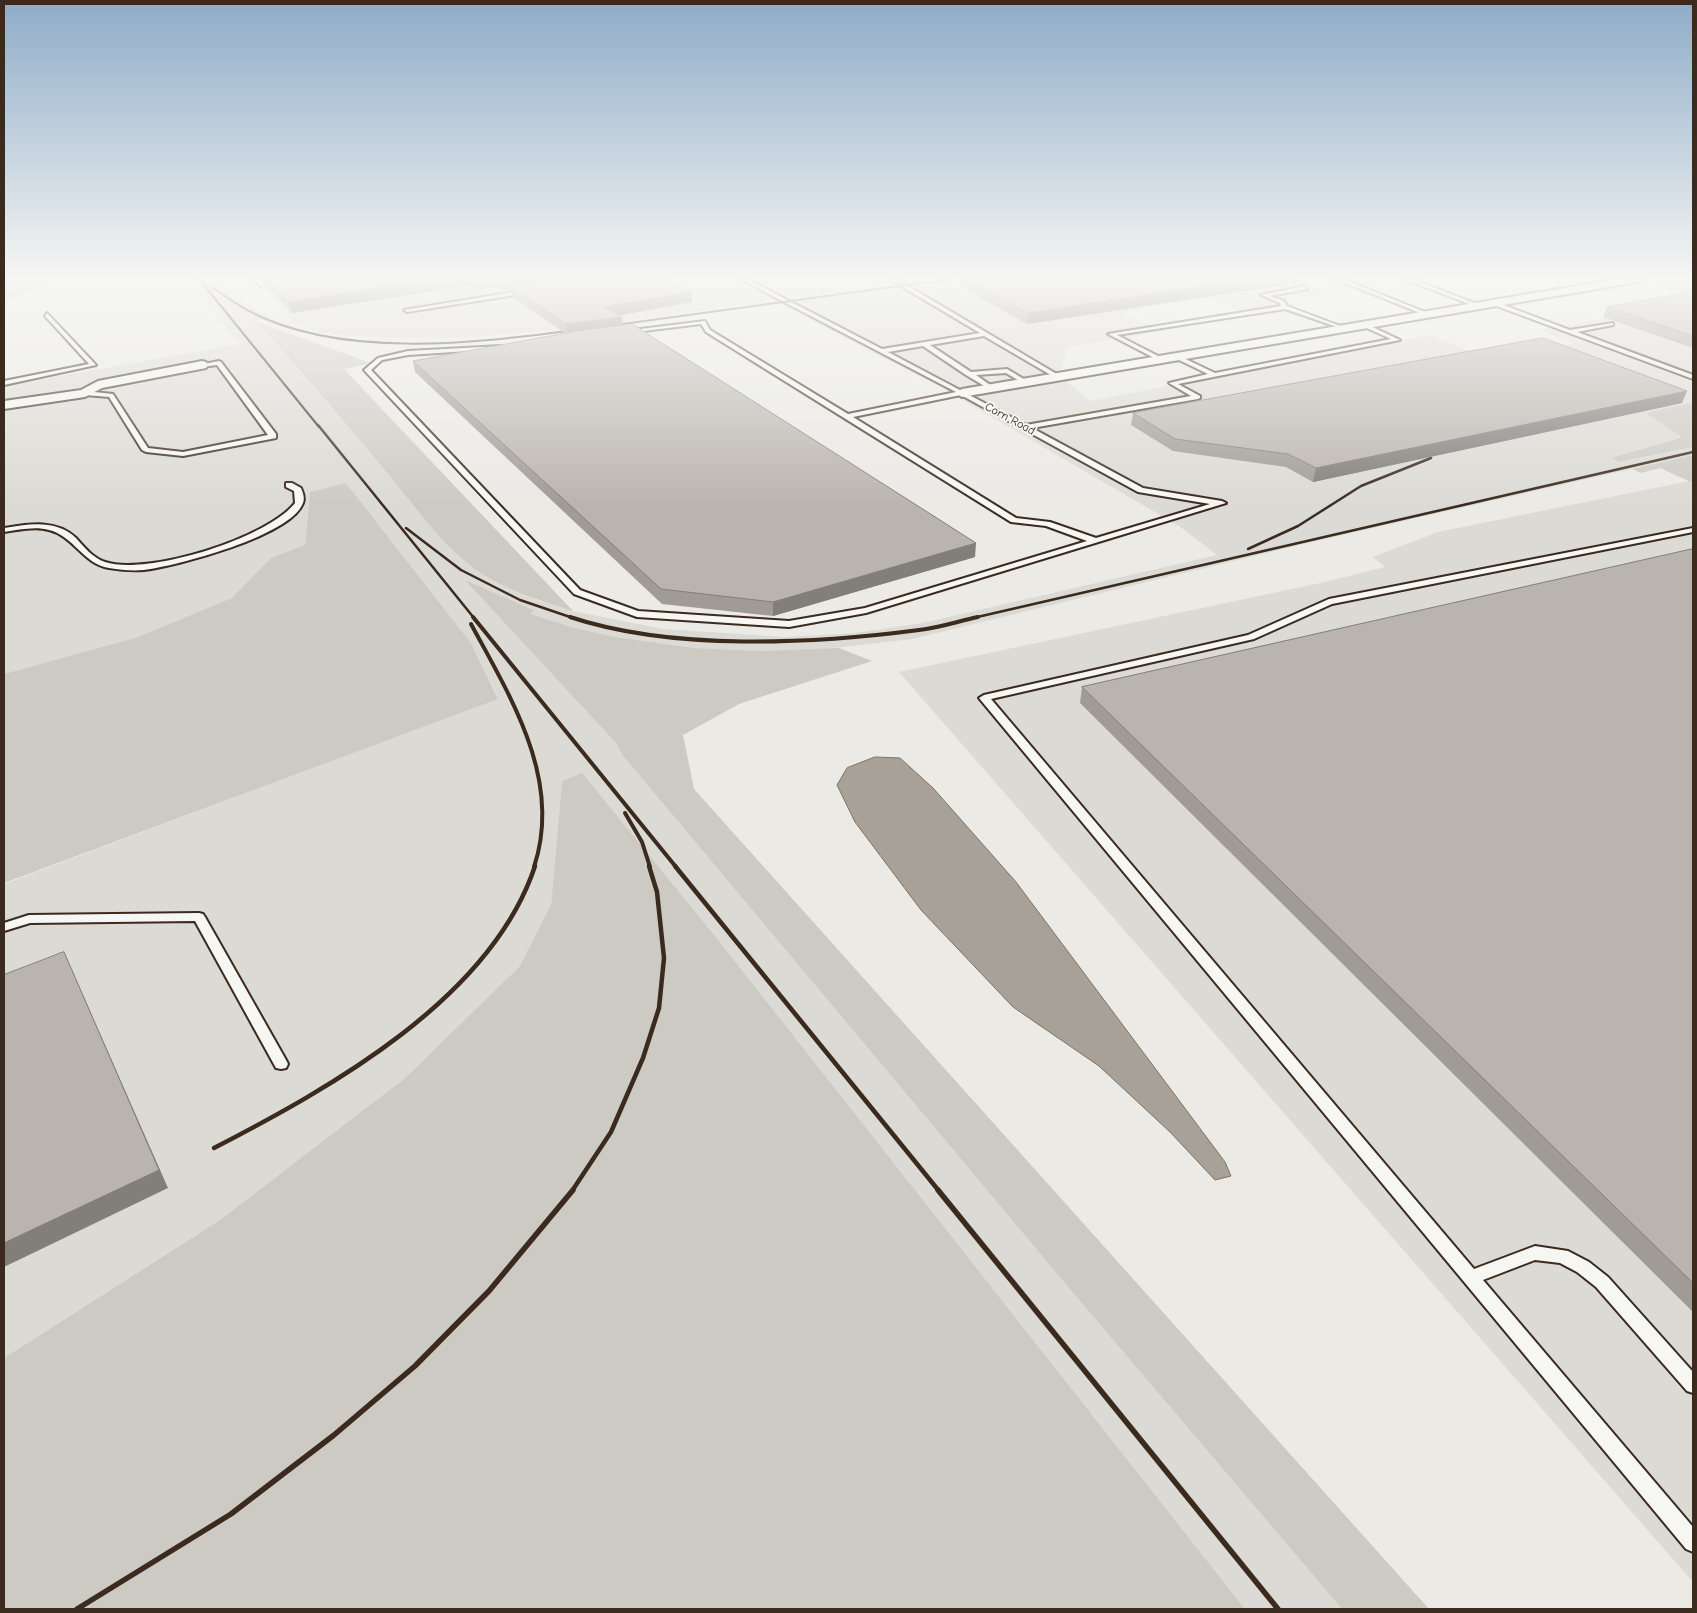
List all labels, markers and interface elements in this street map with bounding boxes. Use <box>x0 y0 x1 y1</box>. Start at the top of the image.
street label: Corn Road <box>982 400 1038 438</box>

